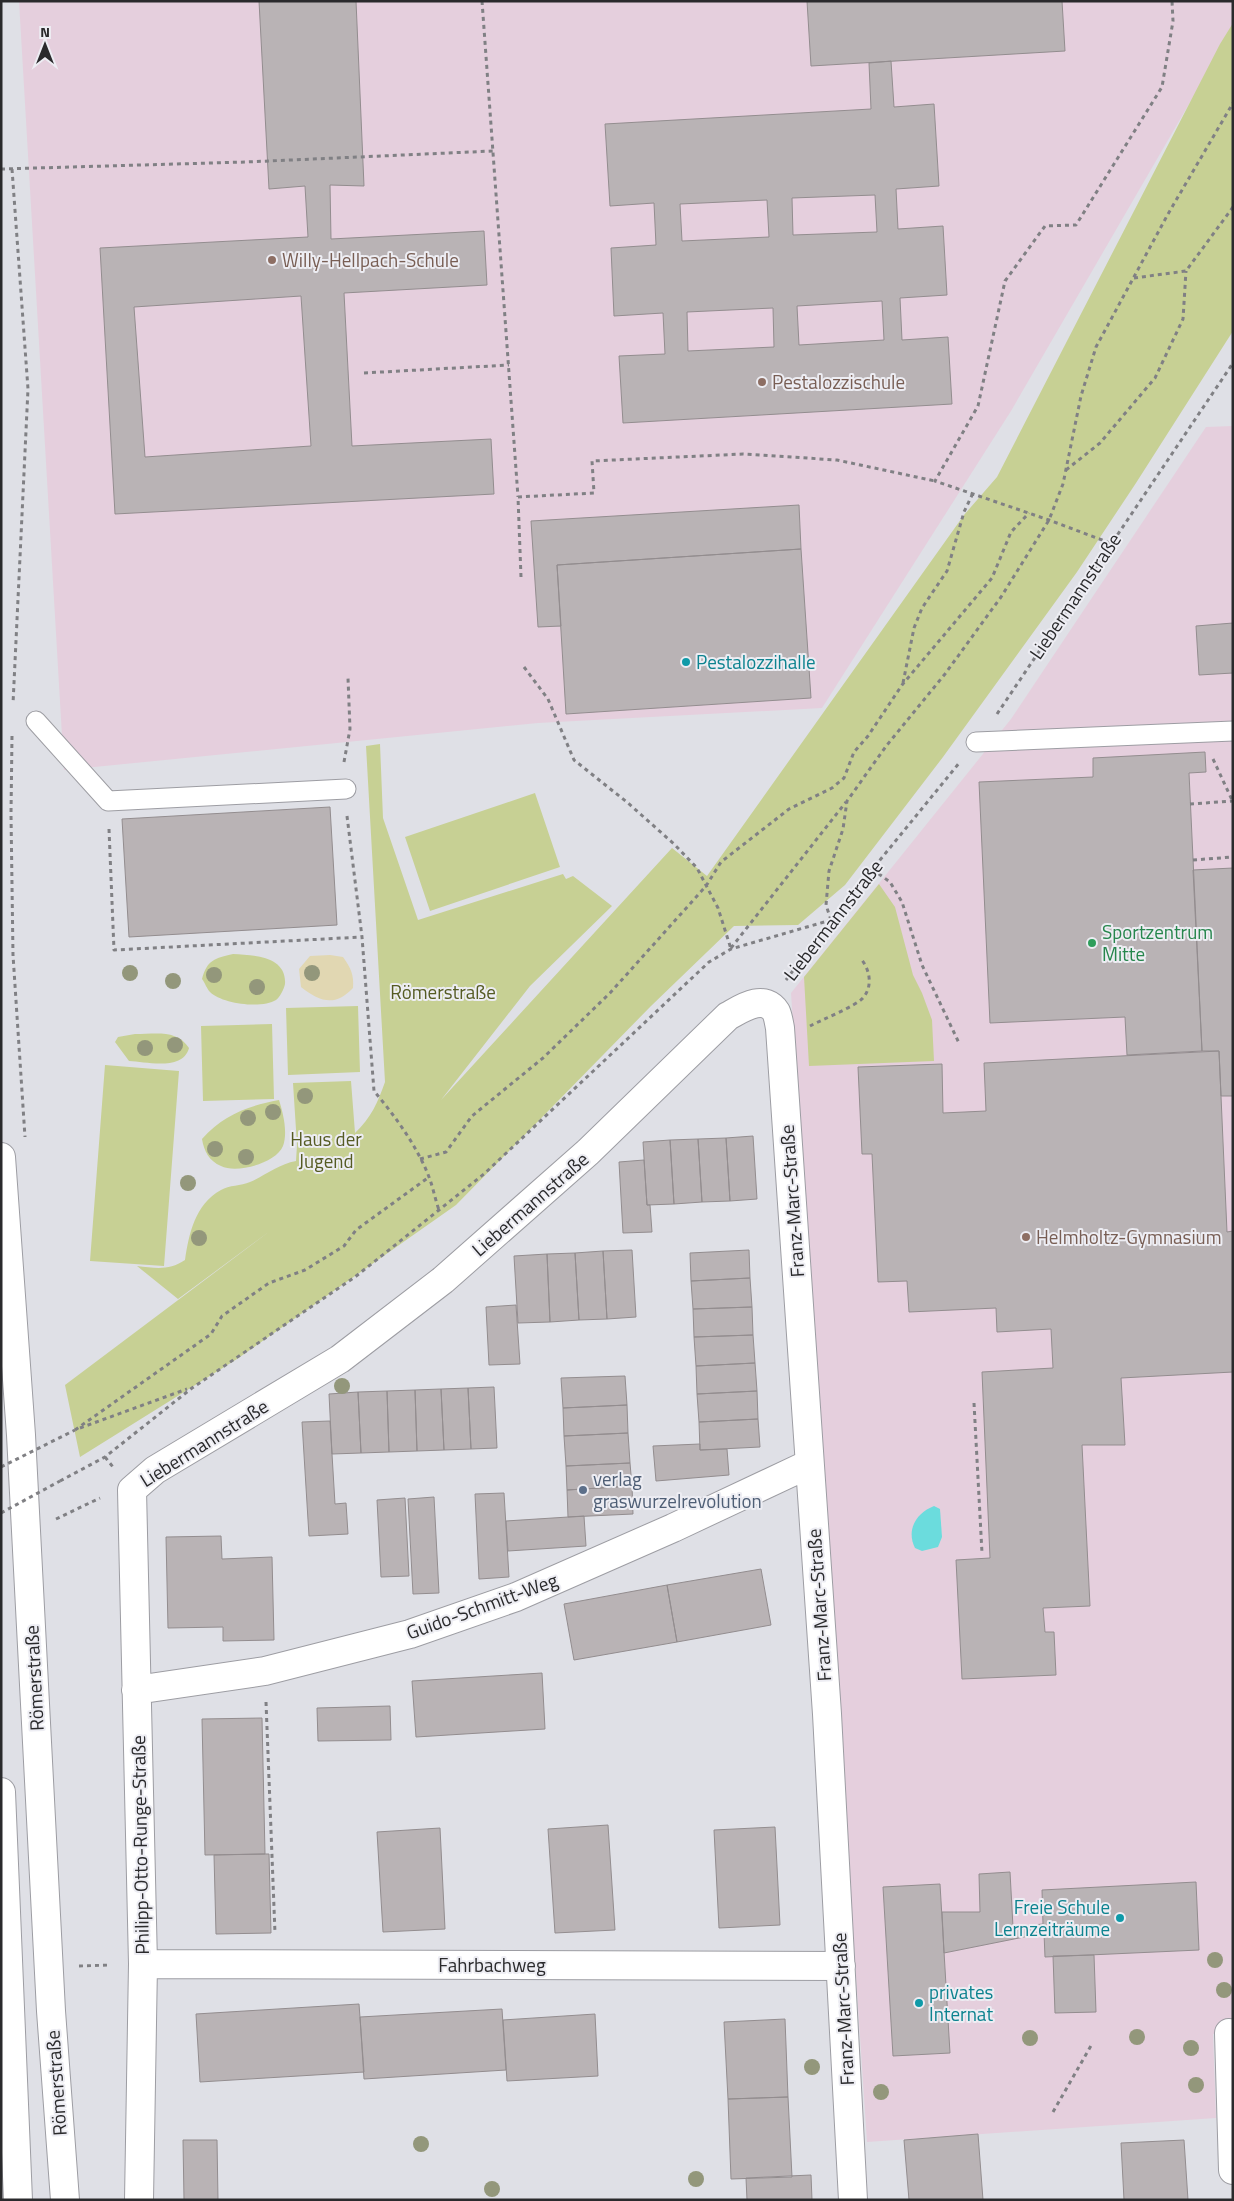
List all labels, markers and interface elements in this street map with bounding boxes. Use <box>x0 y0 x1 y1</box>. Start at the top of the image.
north arrow <box>20 20 70 70</box>
text: N <box>40 21 50 42</box>
place label: Willy-Hellpach-Schule <box>282 245 459 274</box>
marker: Willy-Hellpach-Schule <box>266 254 278 266</box>
place label: Pestalozzischule <box>772 367 905 396</box>
marker: Pestalozzischule <box>756 376 768 388</box>
street label: Liebermannstraße <box>1021 527 1128 665</box>
place label: Pestalozzihalle <box>696 647 816 676</box>
marker: Pestalozzihalle <box>680 656 692 668</box>
street label: Liebermannstraße <box>776 853 889 987</box>
place label: Sportzentrum Mitte <box>1102 917 1213 968</box>
marker: Sportzentrum Mitte <box>1086 937 1098 949</box>
park label: Römerstraße <box>390 977 496 1006</box>
park label: Haus der Jugend <box>290 1124 362 1175</box>
street label: Franz-Marc-Straße <box>772 1124 811 1278</box>
street label: Liebermannstraße <box>465 1144 595 1263</box>
place label: Helmholtz-Gymnasium <box>1036 1222 1222 1251</box>
marker: Helmholtz-Gymnasium <box>1020 1231 1032 1243</box>
street label: Liebermannstraße <box>134 1391 274 1494</box>
place label: verlag graswurzelrevolution <box>593 1464 762 1515</box>
marker: verlag graswurzelrevolution <box>577 1484 589 1496</box>
street label: Franz-Marc-Straße <box>799 1528 838 1682</box>
street label: Guido-Schmitt-Weg <box>402 1565 562 1646</box>
street label: Römerstraße <box>16 1624 51 1732</box>
street label: Philipp-Otto-Runge-Straße <box>123 1735 156 1955</box>
place label: Freie Schule Lernzeiträume <box>994 1892 1110 1943</box>
marker: Freie Schule Lernzeiträume <box>1114 1912 1126 1924</box>
street label: Franz-Marc-Straße <box>824 1932 861 2086</box>
street label: Fahrbachweg <box>438 1950 546 1979</box>
place label: privates Internat <box>929 1977 994 2028</box>
marker: privates Internat <box>913 1997 925 2009</box>
street label: Römerstraße <box>37 2029 74 2137</box>

